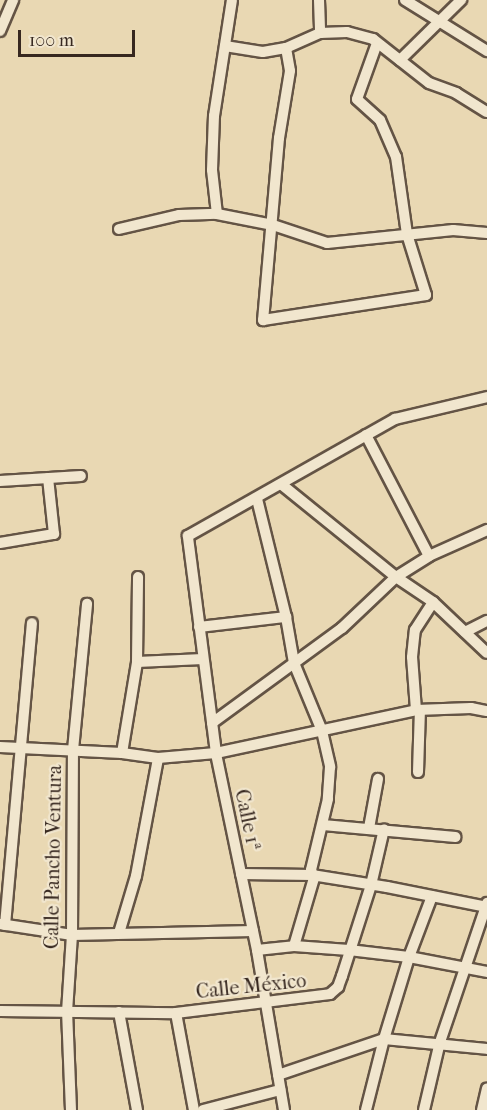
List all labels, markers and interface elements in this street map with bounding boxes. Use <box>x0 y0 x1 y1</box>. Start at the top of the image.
scale bar <box>21 18 138 56</box>
text: 100 m <box>29 30 74 51</box>
street label: Calle Pancho Ventura <box>39 765 67 949</box>
street label: Calle 1ª <box>230 787 266 853</box>
street label: Calle México <box>195 968 307 1004</box>

